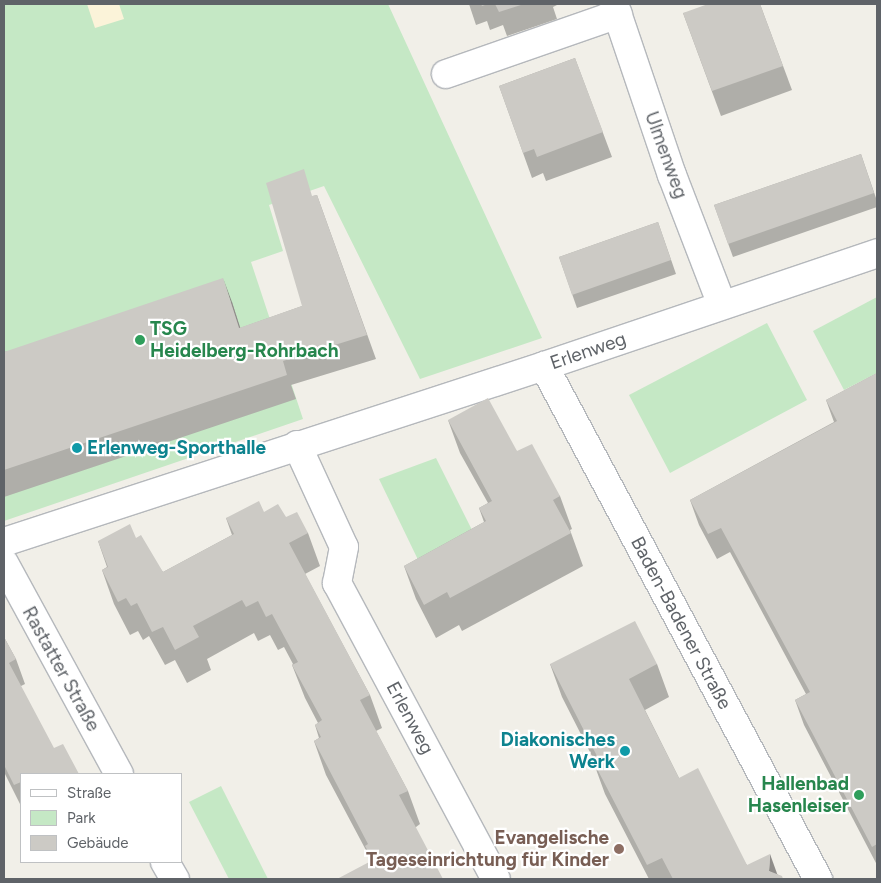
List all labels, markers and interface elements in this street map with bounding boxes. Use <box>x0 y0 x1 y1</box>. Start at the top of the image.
street label: Ulmenweg <box>640 108 692 202</box>
place label: TSG Heidelberg-Rohrbach <box>150 318 338 362</box>
street label: Erlenweg <box>547 327 629 375</box>
marker: TSG Heidelberg-Rohrbach <box>134 334 146 346</box>
place label: Erlenweg-Sporthalle <box>87 437 266 459</box>
marker: Erlenweg-Sporthalle <box>71 442 83 454</box>
street label: Baden-Badener Straße <box>626 533 736 713</box>
street label: Rastatter Straße <box>17 603 105 735</box>
street label: Erlenweg <box>381 678 439 758</box>
place label: Diakonisches Werk <box>501 729 615 773</box>
marker: Diakonisches Werk <box>619 745 631 757</box>
legend <box>20 773 182 863</box>
place label: Hallenbad Hasenleiser <box>748 773 849 817</box>
text: Straße <box>67 784 111 802</box>
marker: Hallenbad Hasenleiser <box>853 789 865 801</box>
text: Park <box>67 809 96 827</box>
place label: Evangelische Tageseinrichtung für Kinder <box>366 827 609 871</box>
text: Gebäude <box>67 834 128 852</box>
marker: Evangelische Tageseinrichtung für Kinder <box>613 843 625 855</box>

